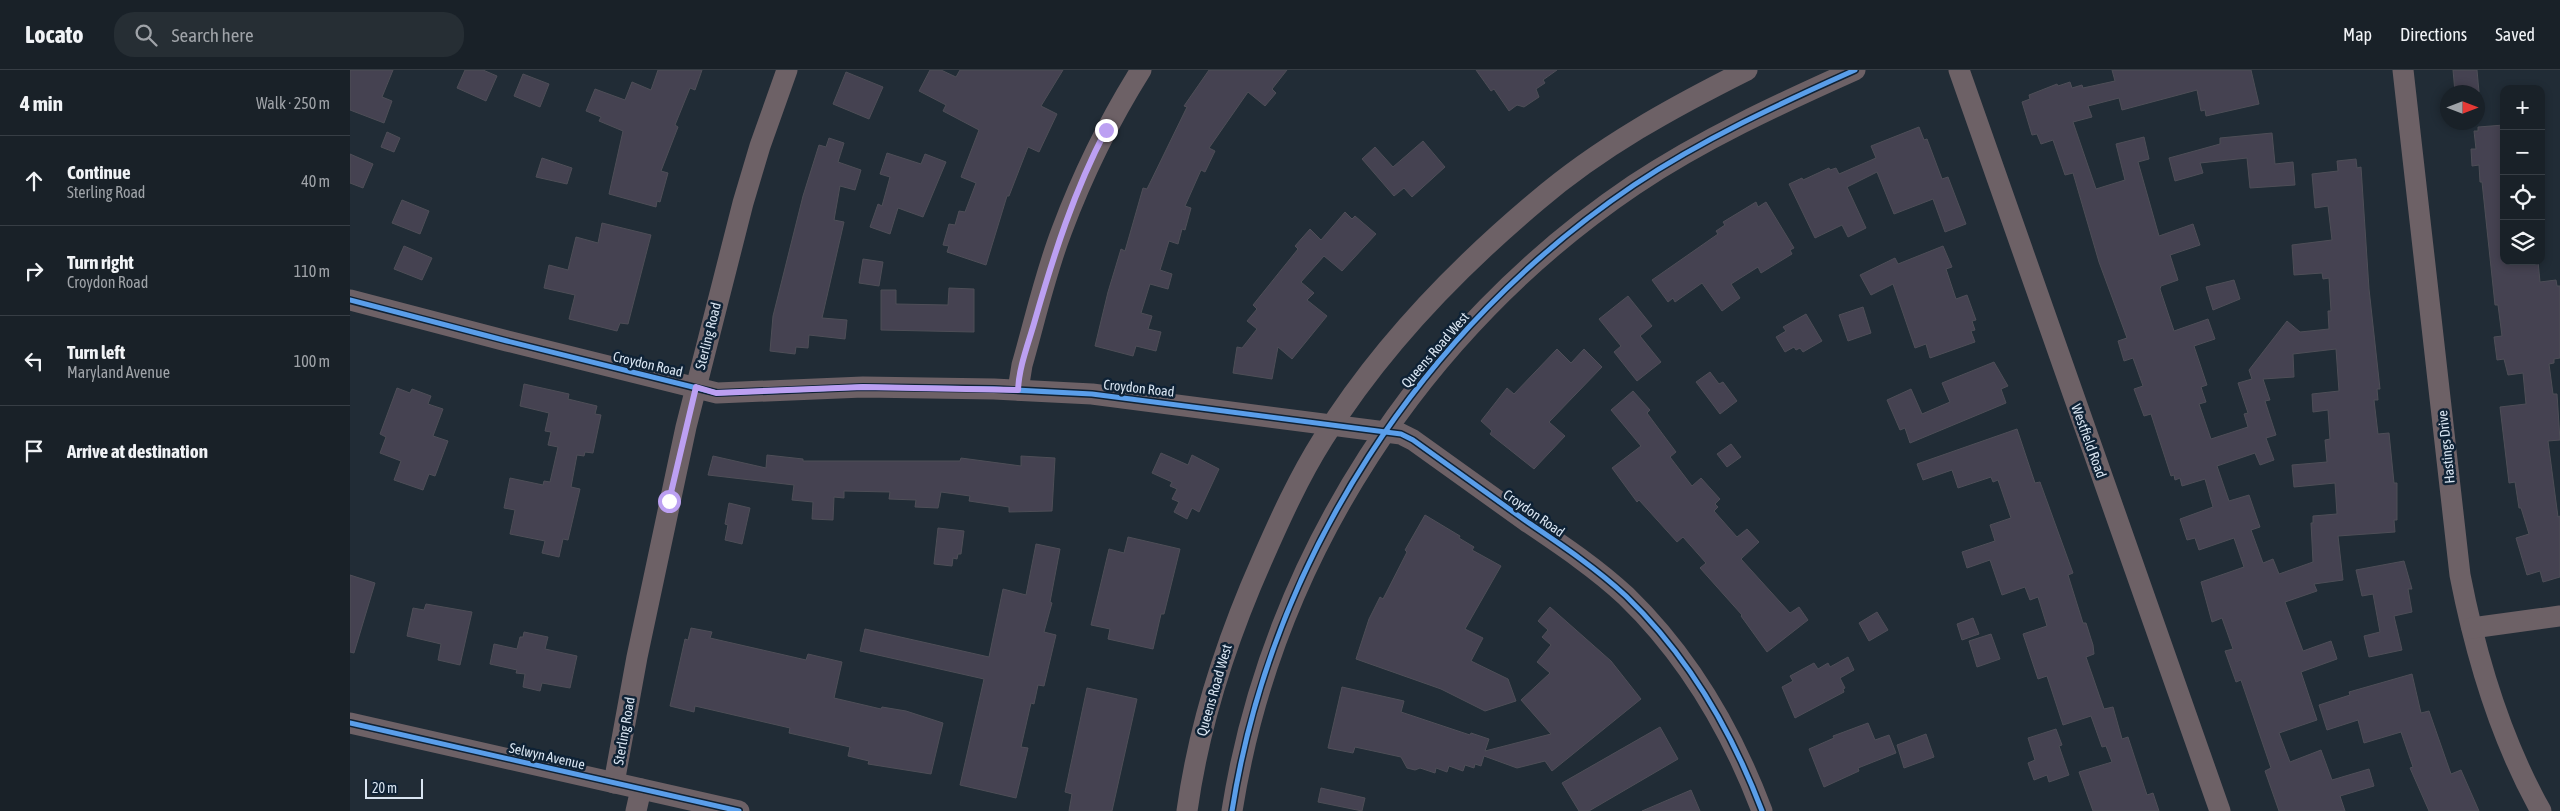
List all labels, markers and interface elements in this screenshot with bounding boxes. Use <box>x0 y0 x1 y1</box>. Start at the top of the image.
search box <box>114 12 464 57</box>
text: Locato <box>25 21 84 48</box>
icon: search <box>132 21 160 49</box>
text: Search here <box>172 24 254 46</box>
text: Map <box>2343 24 2372 45</box>
text: Directions <box>2400 24 2467 45</box>
text: Saved <box>2495 24 2535 45</box>
north arrow <box>2440 85 2485 130</box>
map controls <box>2500 85 2545 265</box>
button: + <box>2500 85 2545 130</box>
text: 4 min <box>20 91 63 115</box>
text: Walk · 250 m <box>256 94 330 112</box>
route end <box>1095 119 1118 142</box>
button: − <box>2500 130 2545 175</box>
text: Continue <box>67 161 131 183</box>
icon: ahead <box>20 167 48 195</box>
text: 40 m <box>301 172 330 190</box>
button: locate <box>2500 175 2545 220</box>
text: Sterling Road <box>67 183 145 201</box>
button: layers <box>2500 220 2545 265</box>
text: Turn right <box>67 251 134 273</box>
icon: right <box>20 257 48 285</box>
text: 110 m <box>294 262 330 280</box>
text: Croydon Road <box>67 273 148 291</box>
street label: Sterling Road <box>692 301 724 371</box>
street label: Queens Road West <box>1398 309 1472 391</box>
text: Turn left <box>67 341 125 363</box>
icon: left <box>20 347 48 375</box>
street label: Croydon Road <box>612 348 684 380</box>
text: 100 m <box>294 352 330 370</box>
text: Maryland Avenue <box>67 363 170 381</box>
street label: Croydon Road <box>1103 376 1175 400</box>
street label: Westfield Road <box>2068 402 2110 480</box>
street label: Hastings Drive <box>2434 410 2458 484</box>
icon: arrive <box>20 437 48 465</box>
text: Arrive at destination <box>67 440 208 462</box>
street label: Croydon Road <box>1500 486 1568 540</box>
route start <box>658 490 681 513</box>
street label: Queens Road West <box>1193 642 1235 738</box>
street label: Sterling Road <box>610 696 638 766</box>
street label: Selwyn Avenue <box>507 739 587 773</box>
scale bar <box>365 776 422 799</box>
text: 20 m <box>372 780 397 796</box>

